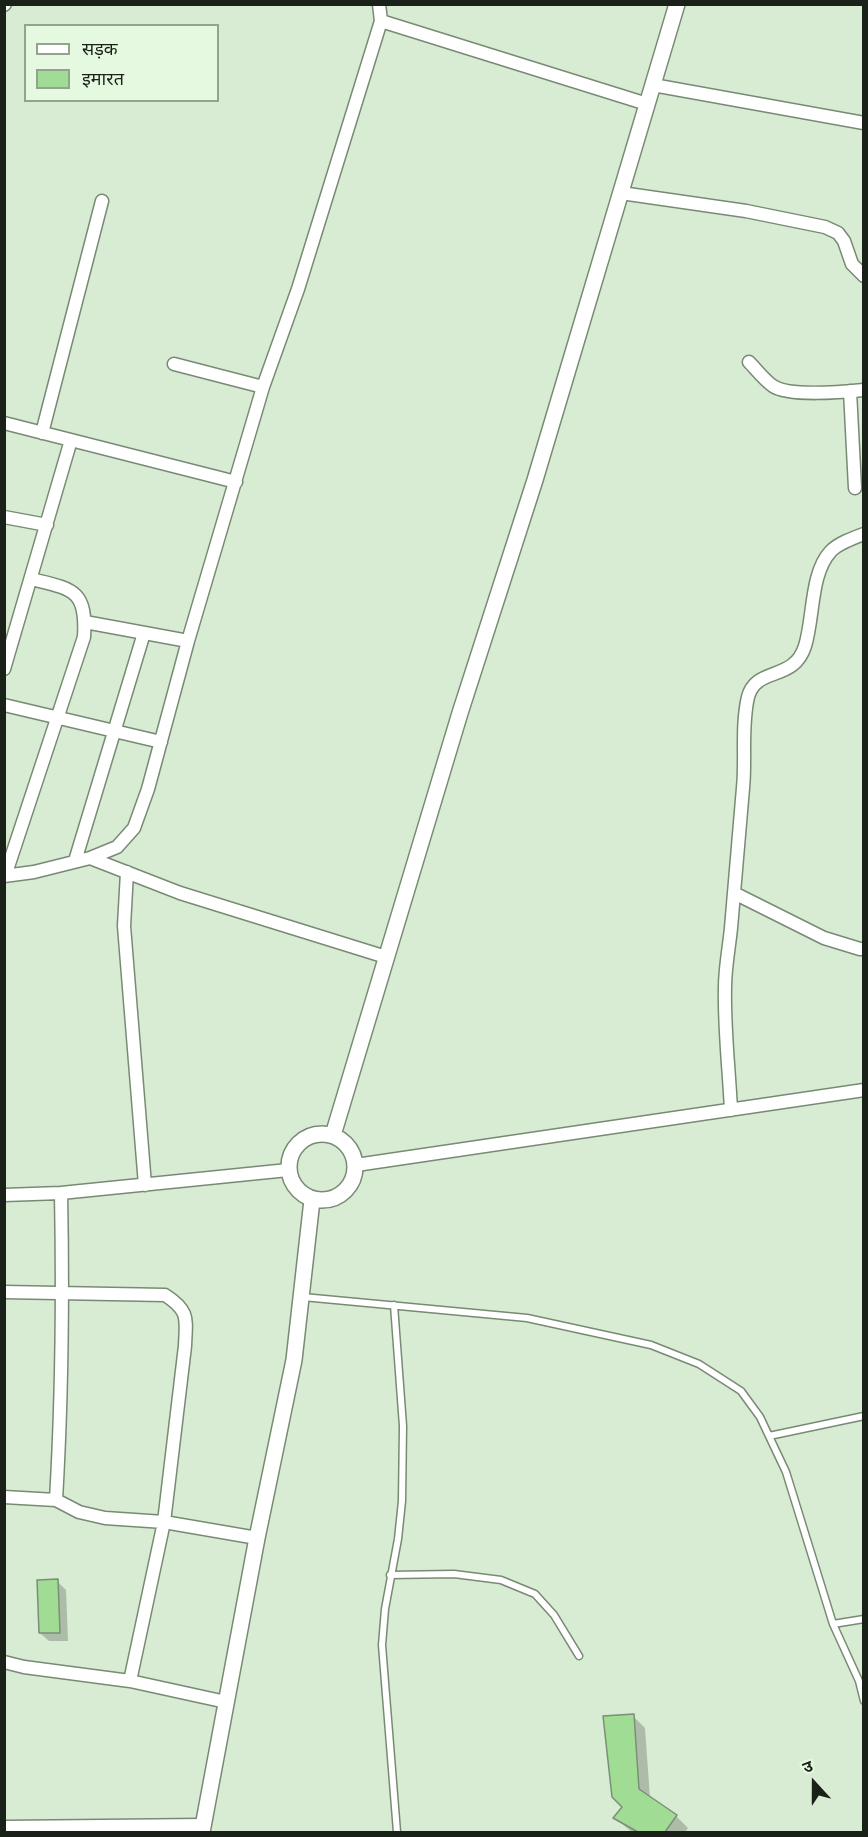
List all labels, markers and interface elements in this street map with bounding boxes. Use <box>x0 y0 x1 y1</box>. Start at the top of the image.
legend <box>24 24 219 102</box>
text: सड़क <box>82 36 118 60</box>
text: इमारत <box>82 66 124 90</box>
north arrow <box>784 1753 844 1813</box>
text: उ <box>799 1754 816 1778</box>

